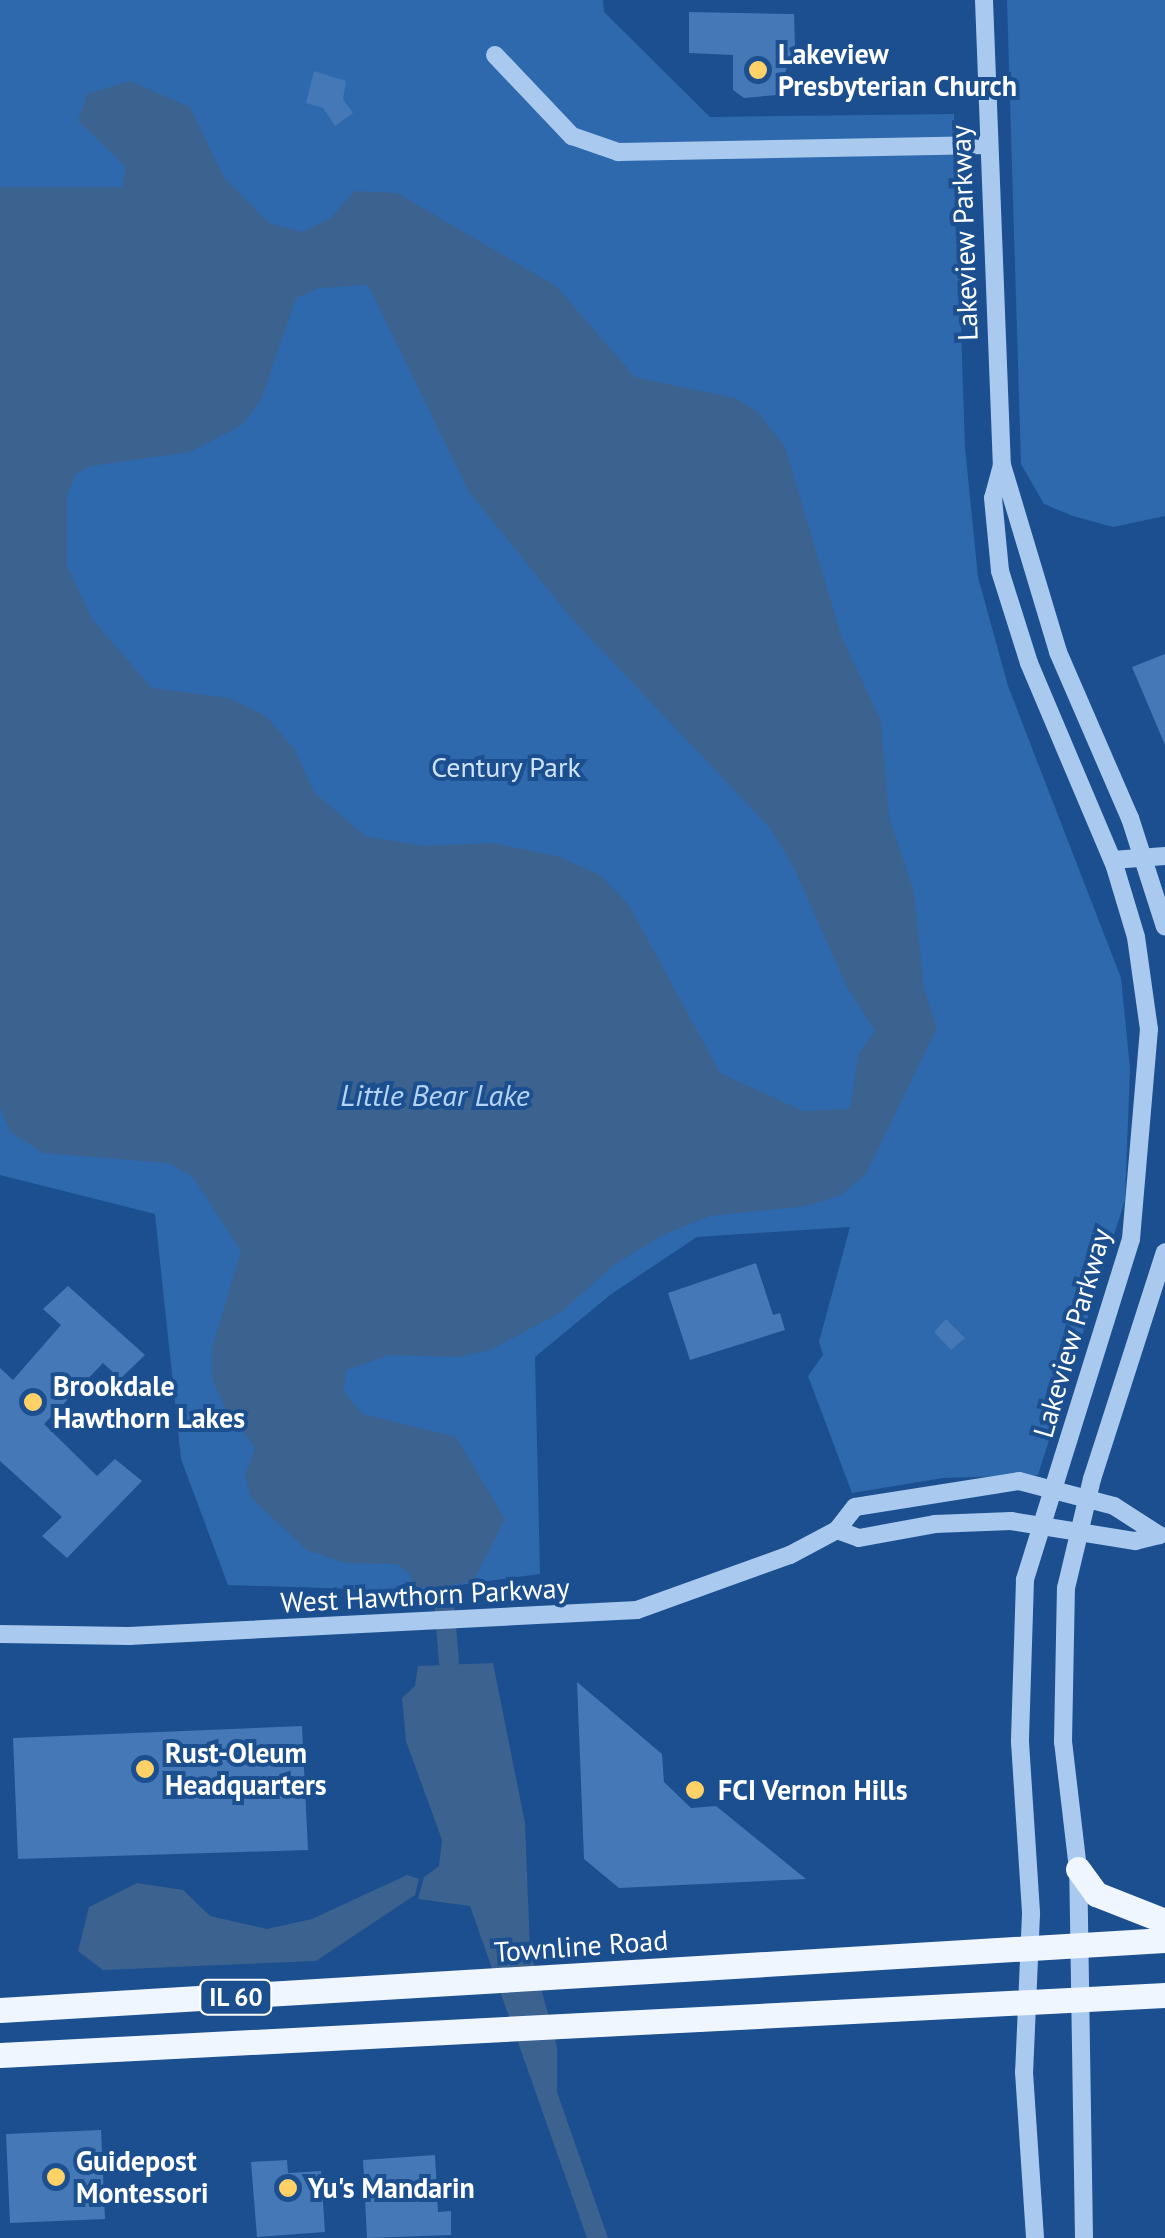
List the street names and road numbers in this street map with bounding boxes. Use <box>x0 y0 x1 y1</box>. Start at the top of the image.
street label: Lakeview Parkway <box>943 124 985 342</box>
street label: Lakeview Parkway <box>1026 1224 1118 1442</box>
street label: West Hawthorn Parkway <box>280 1571 570 1619</box>
street label: Townline Road <box>493 1923 669 1969</box>
road number: IL 60 <box>198 1977 274 2017</box>

